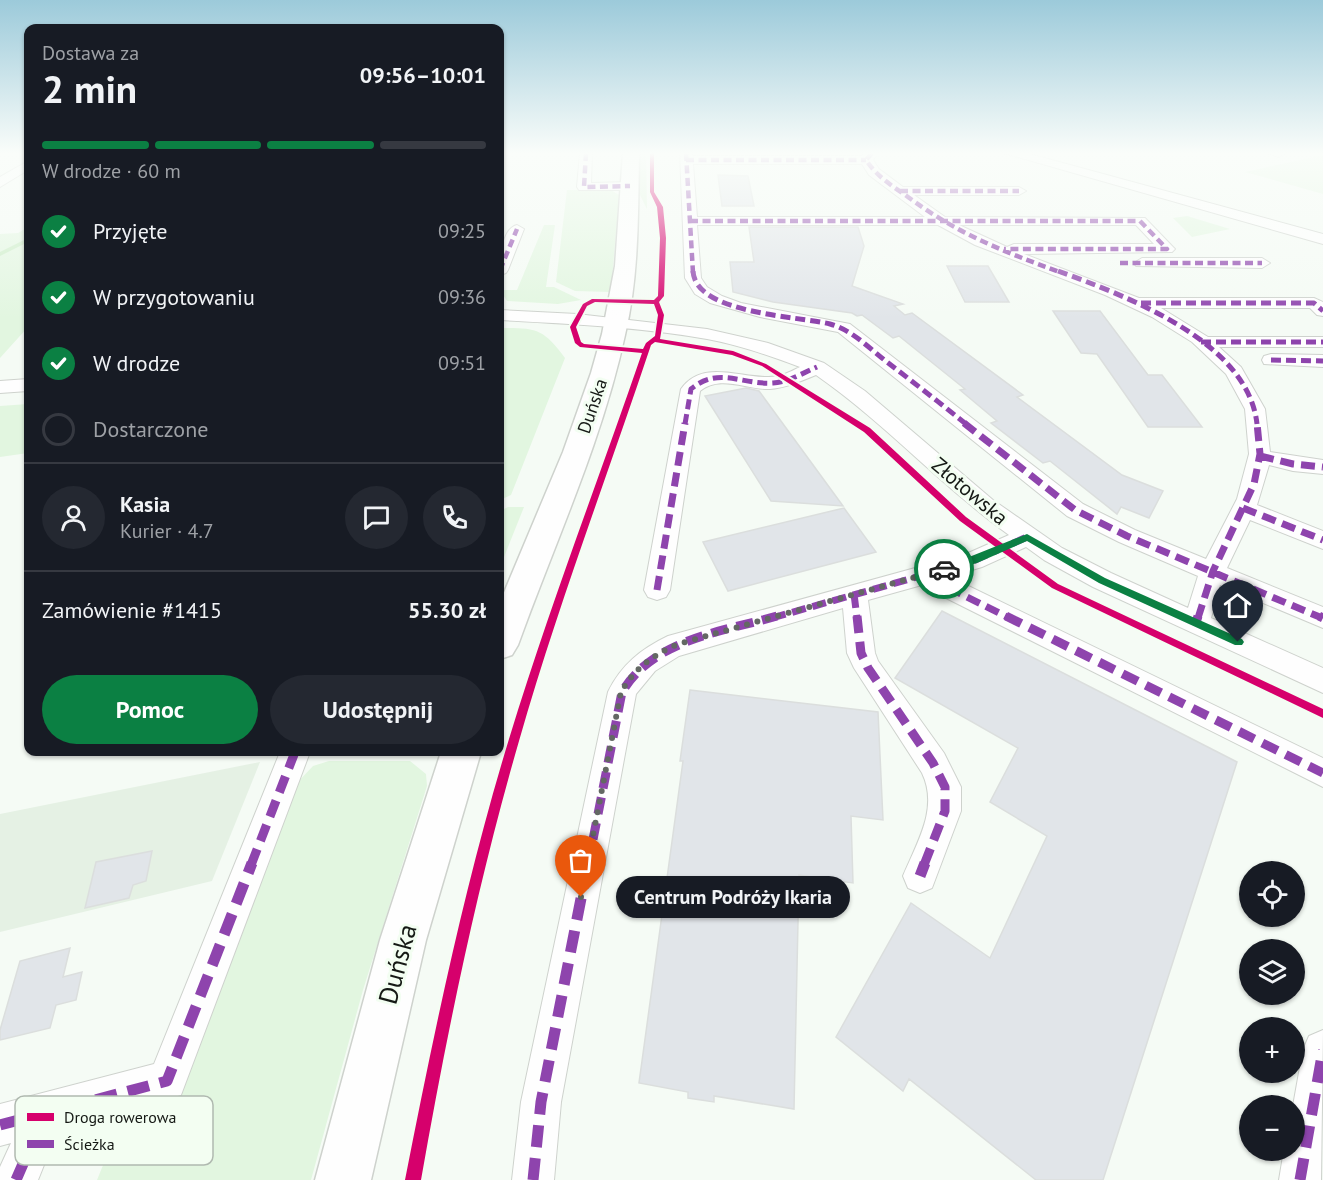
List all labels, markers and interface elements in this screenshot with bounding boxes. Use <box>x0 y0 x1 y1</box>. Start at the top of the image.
text: Dostawa za <box>42 40 139 66</box>
text: 09:56–10:01 <box>360 61 486 89</box>
text: 2 min <box>42 63 137 114</box>
text: W drodze · 60 m <box>42 158 181 184</box>
icon: check <box>42 215 75 248</box>
text: Przyjęte <box>93 217 167 245</box>
text: 09:25 <box>438 218 486 244</box>
icon: check <box>42 281 75 314</box>
text: W przygotowaniu <box>93 283 255 311</box>
text: 09:36 <box>438 284 486 310</box>
icon: check <box>42 347 75 380</box>
text: W drodze <box>93 349 180 377</box>
text: 09:51 <box>438 350 486 376</box>
street label: Duńska <box>572 376 612 436</box>
text: Dostarczone <box>93 415 208 443</box>
street label: Złotowska <box>926 451 1014 531</box>
button: person <box>42 486 105 549</box>
button: chat <box>345 486 408 549</box>
button: phone <box>423 486 486 549</box>
text: Kasia <box>120 490 170 518</box>
text: Kurier · 4.7 <box>120 518 214 544</box>
courier <box>914 539 974 599</box>
icon: car <box>928 553 961 586</box>
pin <box>1212 580 1263 642</box>
icon: home <box>1221 589 1254 622</box>
text: Zamówienie #1415 <box>42 596 222 624</box>
text: 55.30 zł <box>408 596 486 624</box>
button: Pomoc <box>42 675 258 744</box>
button: Udostępnij <box>270 675 486 744</box>
pin <box>555 835 606 897</box>
icon: bag <box>564 844 597 877</box>
map controls <box>1239 861 1305 1161</box>
button: locate <box>1239 861 1305 927</box>
callout: Centrum Podróży Ikaria <box>617 876 851 918</box>
text: Centrum Podróży Ikaria <box>634 884 832 910</box>
street label: Duńska <box>371 920 423 1008</box>
button: layers <box>1239 939 1305 1005</box>
button: + <box>1239 1017 1305 1083</box>
button: − <box>1239 1095 1305 1161</box>
legend <box>15 1096 213 1165</box>
text: Droga rowerowa <box>64 1107 176 1127</box>
text: Ścieżka <box>64 1134 115 1154</box>

